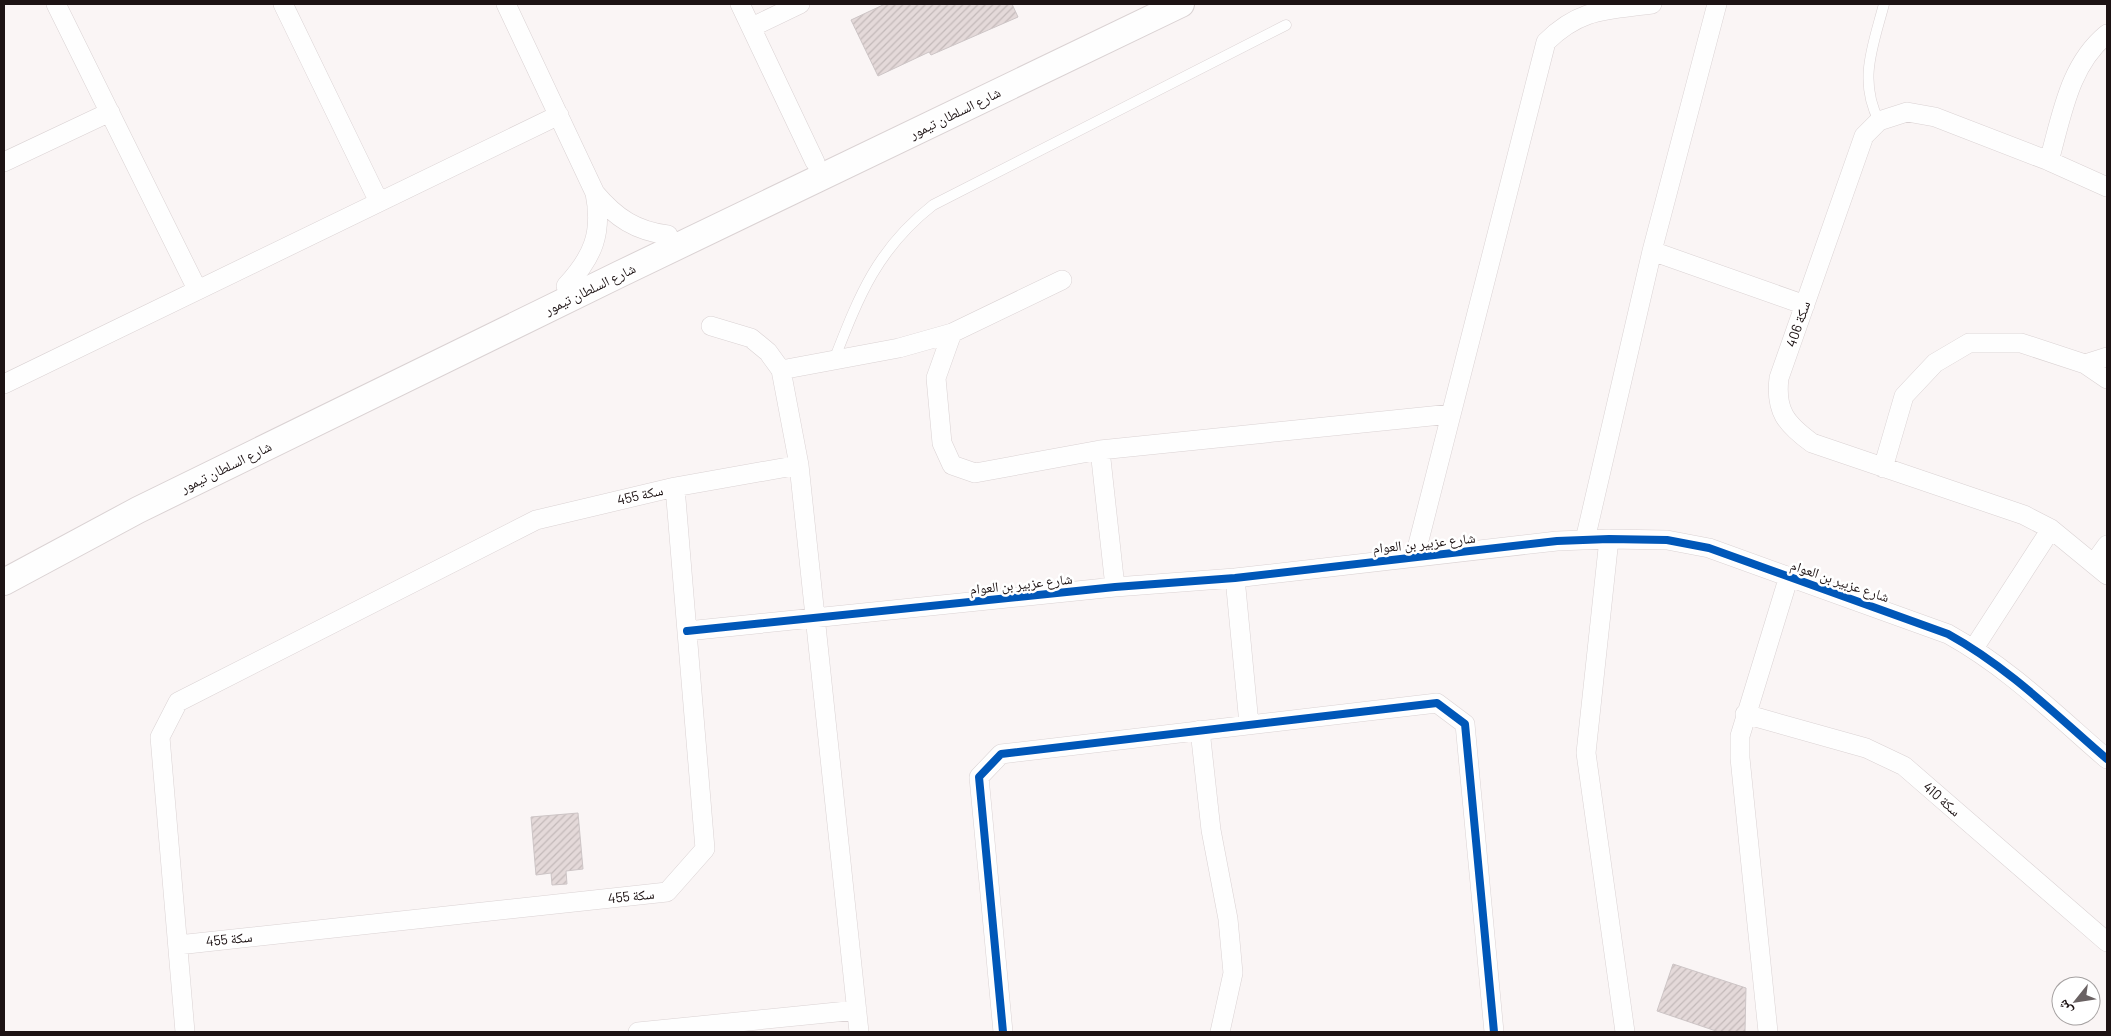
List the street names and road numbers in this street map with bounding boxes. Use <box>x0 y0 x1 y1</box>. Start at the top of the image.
street label: شارع السلطان تيمور <box>906 83 1004 144</box>
street label: شارع السلطان تيمور <box>541 259 639 320</box>
street label: سكة 406 <box>1782 299 1813 349</box>
street label: شارع السلطان تيمور <box>177 437 275 498</box>
street label: سكة 455 <box>615 481 665 508</box>
street label: شارع عزبير بن العوام <box>1372 529 1476 558</box>
street label: شارع عزبير بن العوام <box>1788 556 1892 607</box>
street label: شارع عزبير بن العوام <box>969 570 1073 599</box>
street label: سكة 410 <box>1920 778 1965 819</box>
street label: سكة 455 <box>607 885 655 906</box>
street label: سكة 455 <box>205 928 253 949</box>

